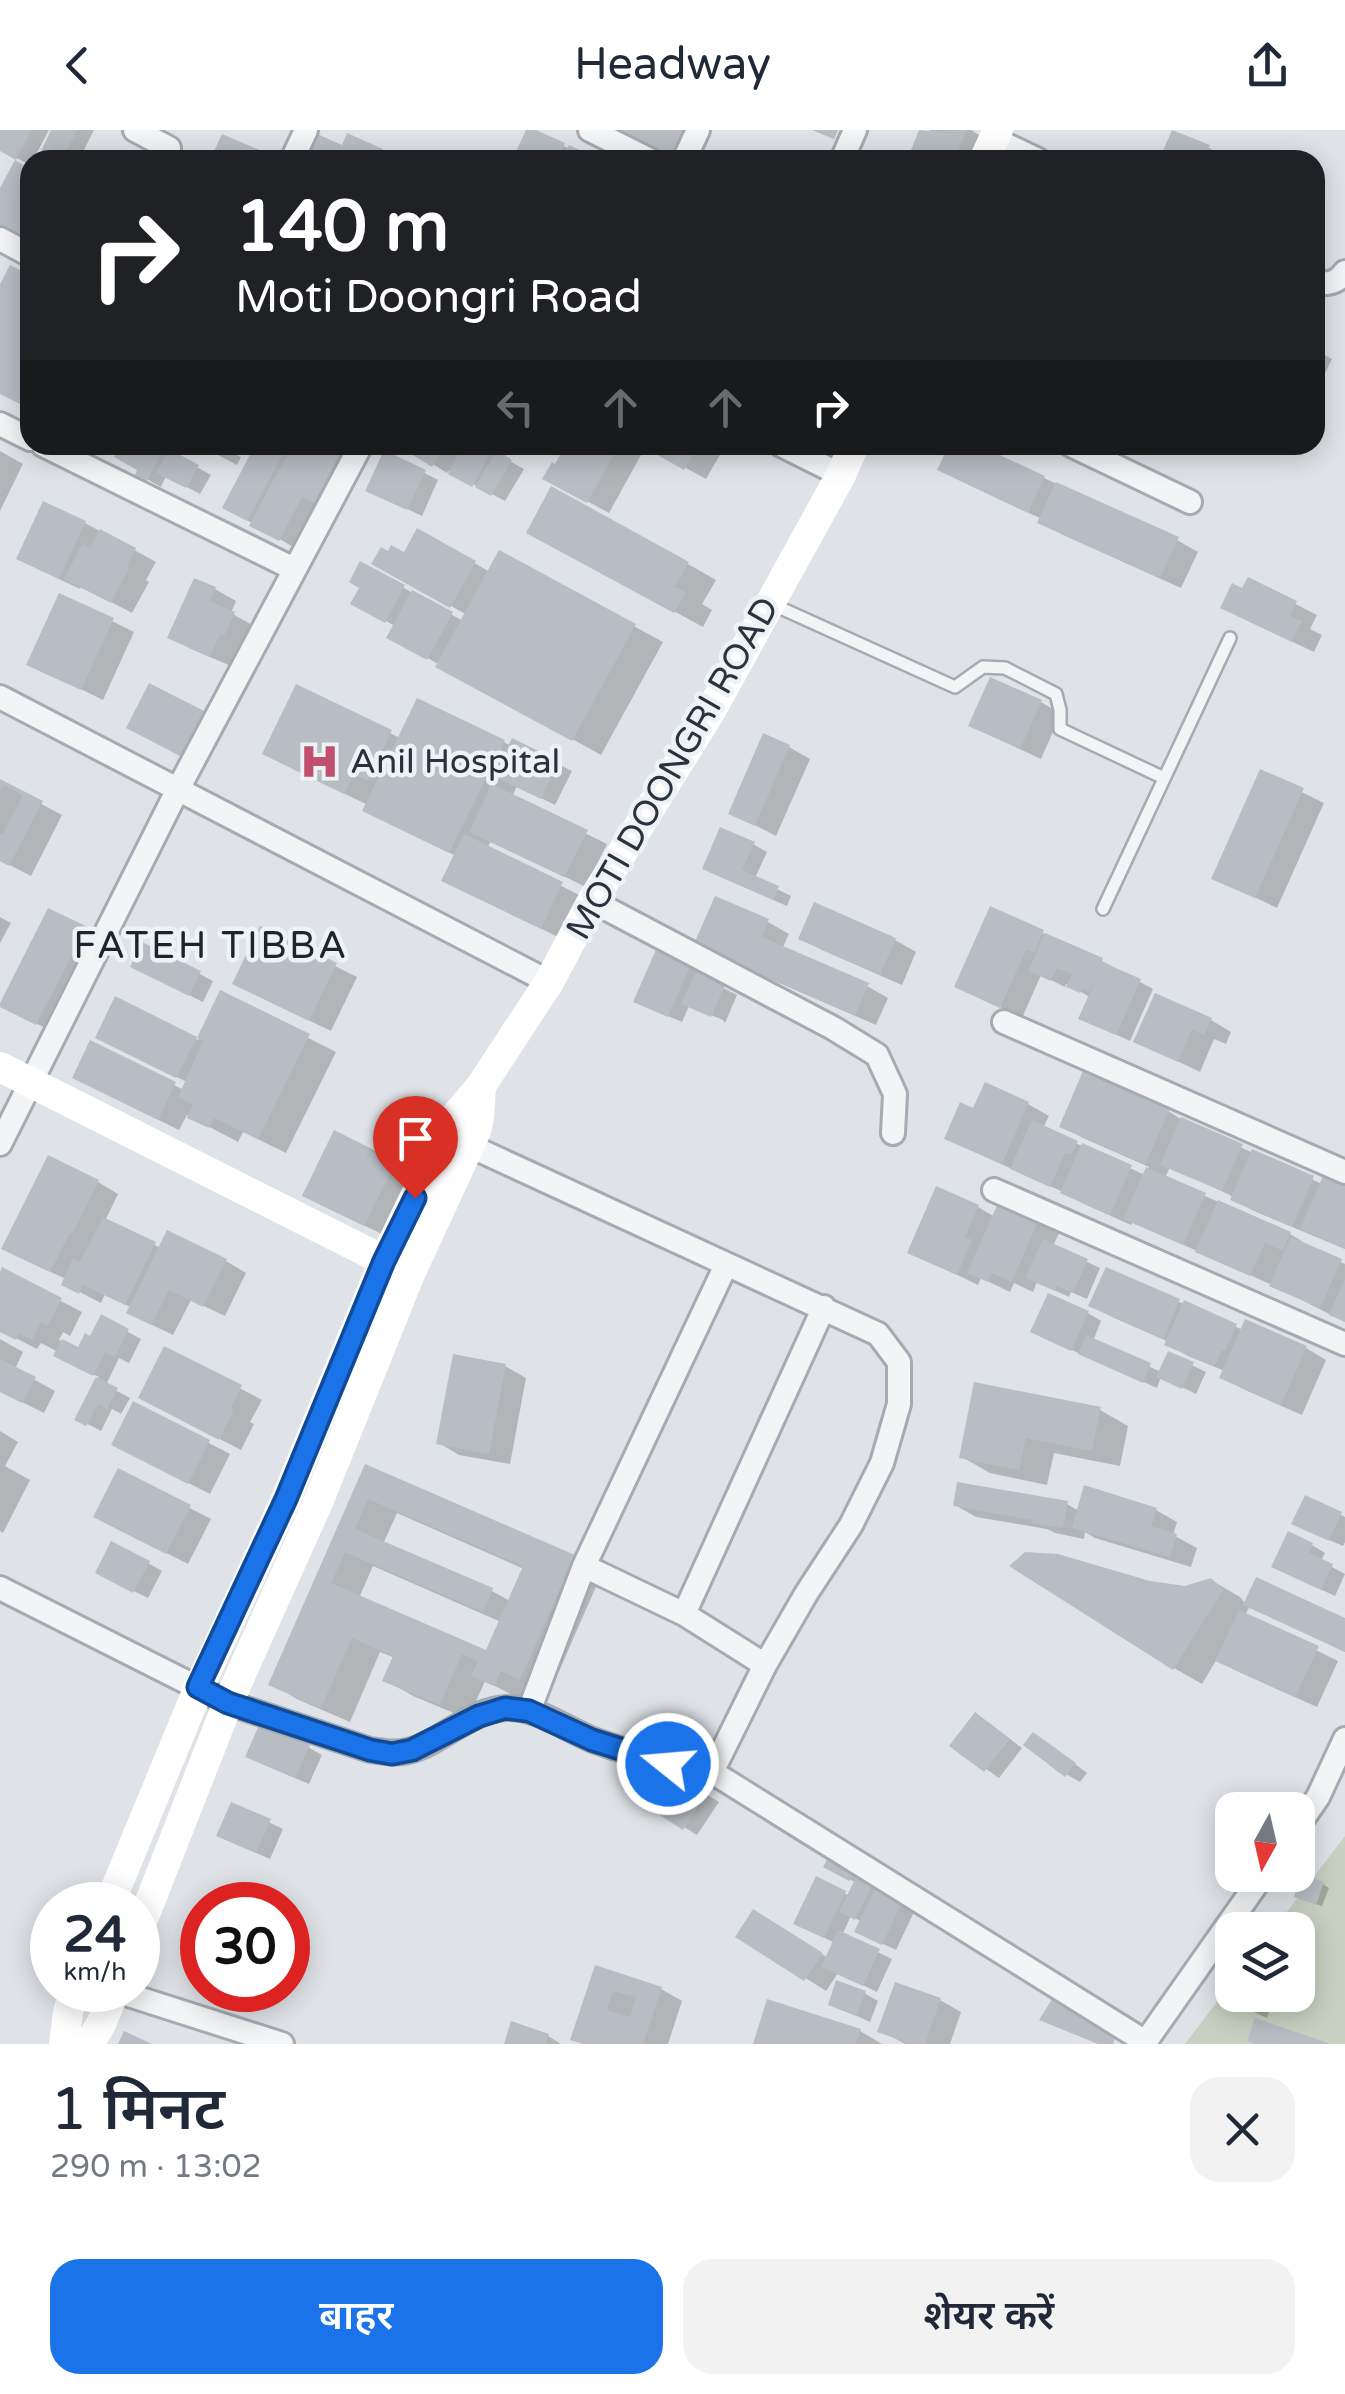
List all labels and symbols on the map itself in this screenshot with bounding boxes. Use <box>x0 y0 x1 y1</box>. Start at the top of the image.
street label: MOTI DOONGRI ROAD <box>558 590 788 947</box>
hospital icon: Anil Hospital <box>299 740 341 782</box>
place label: Anil Hospital <box>350 741 560 783</box>
district label: FATEH TIBBA <box>73 923 349 969</box>
pin <box>373 1096 458 1199</box>
position arrow <box>616 1712 720 1816</box>
north arrow <box>1215 1792 1315 1892</box>
speed limit sign: 30 <box>180 1882 310 2012</box>

